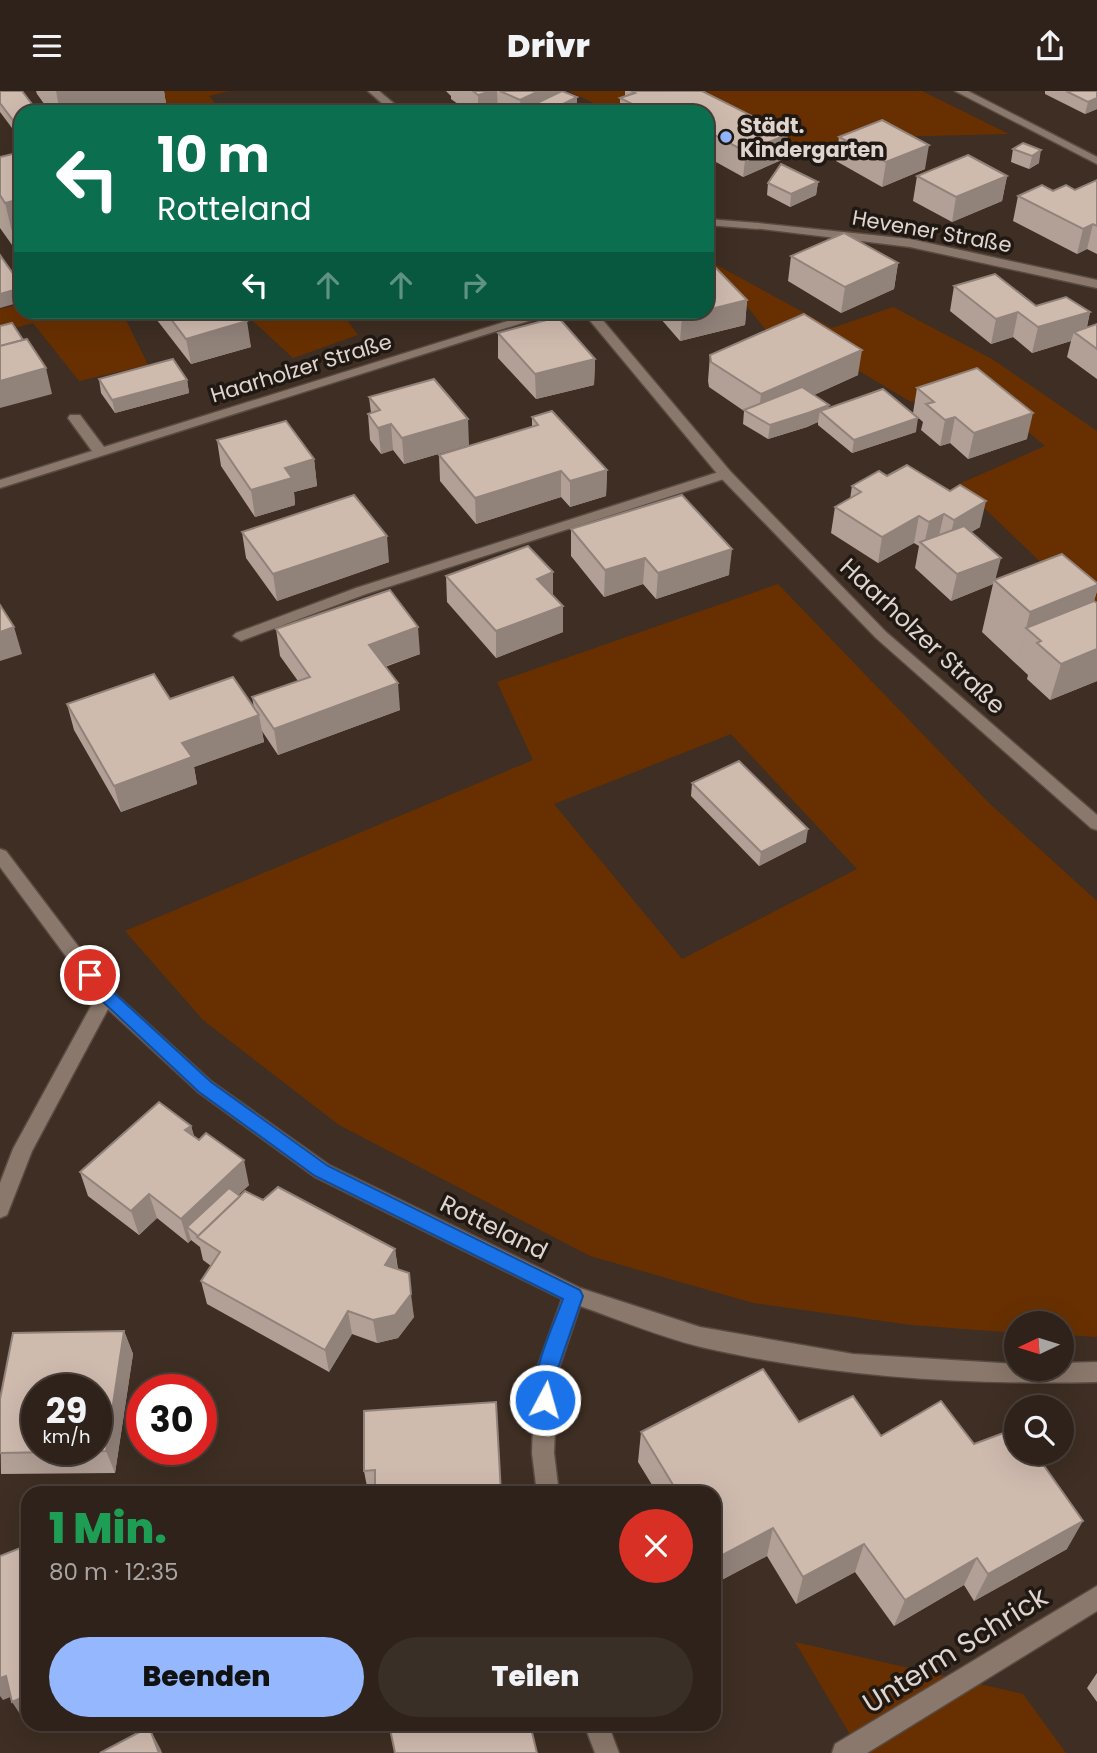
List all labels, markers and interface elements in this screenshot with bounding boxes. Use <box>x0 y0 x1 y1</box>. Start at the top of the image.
text: Drivr <box>507 23 590 68</box>
icon: menu <box>28 27 66 65</box>
icon: share <box>1031 27 1069 65</box>
place label: Städt. Kindergarten <box>740 111 884 164</box>
text: 10 m <box>157 121 270 189</box>
marker: Städt. Kindergarten <box>718 129 734 145</box>
icon: left <box>42 133 133 224</box>
text: Rotteland <box>157 186 312 231</box>
street label: Hevener Straße <box>850 203 1014 259</box>
icon: left <box>236 266 274 304</box>
icon: ahead <box>309 266 347 304</box>
icon: ahead <box>382 266 420 304</box>
icon: right <box>455 266 493 304</box>
street label: Haarholzer Straße <box>207 327 395 409</box>
street label: Haarholzer Straße <box>833 551 1013 721</box>
pin <box>60 945 120 1005</box>
icon: arrive <box>71 956 109 994</box>
street label: Rotteland <box>435 1187 553 1267</box>
north arrow <box>1004 1311 1074 1381</box>
map controls <box>1004 1311 1074 1465</box>
position arrow <box>508 1363 582 1437</box>
speed limit sign: 30 <box>126 1374 217 1465</box>
text: 29 <box>46 1386 87 1435</box>
button: search <box>1004 1395 1074 1465</box>
text: km/h <box>43 1424 90 1449</box>
text: 1 Min. <box>49 1499 167 1558</box>
button: close <box>619 1509 693 1583</box>
text: 80 m · 12:35 <box>49 1556 178 1588</box>
street label: Unterm Schrick <box>855 1577 1055 1723</box>
button: Beenden <box>49 1637 364 1717</box>
button: Teilen <box>378 1637 693 1717</box>

